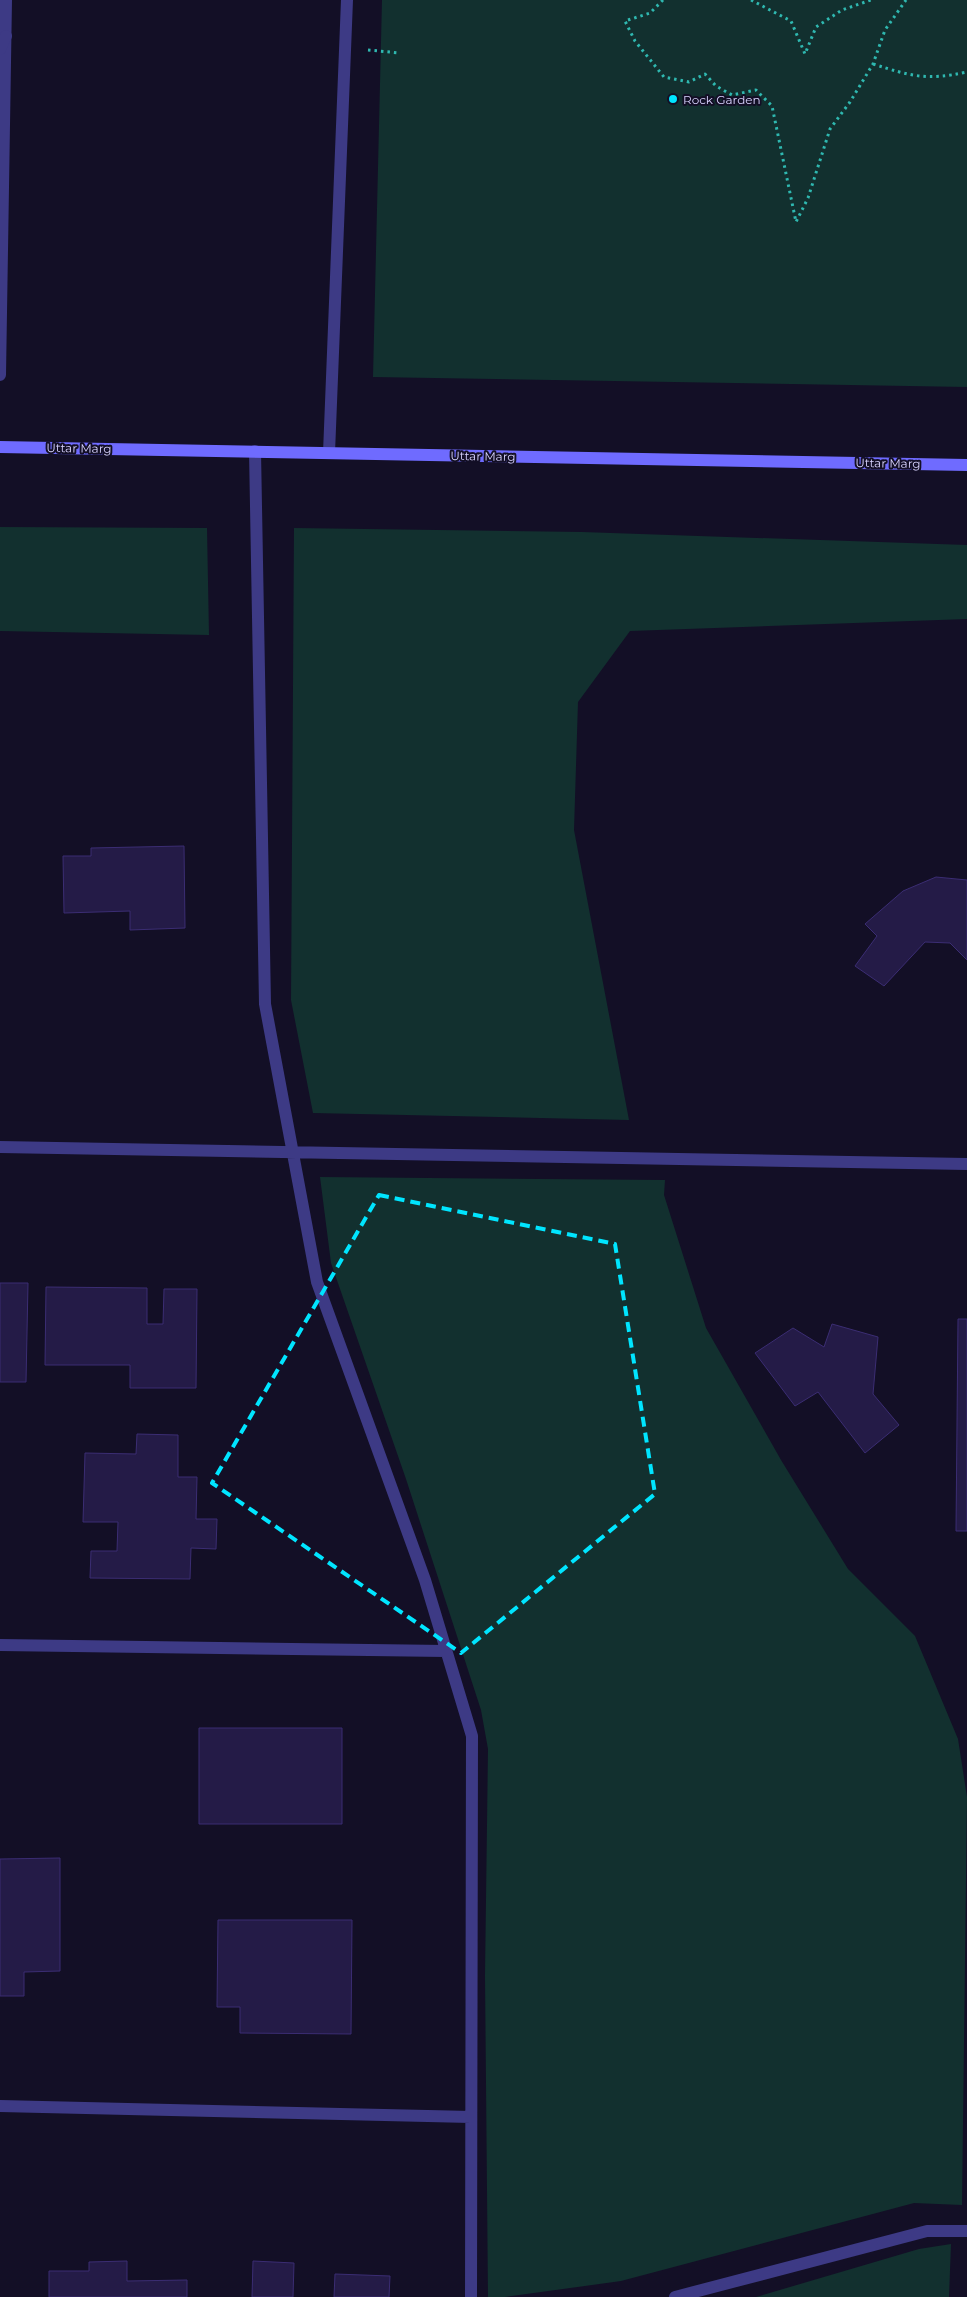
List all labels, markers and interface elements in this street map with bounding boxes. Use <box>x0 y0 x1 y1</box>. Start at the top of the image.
place label: Rock Garden <box>683 92 761 107</box>
marker: Rock Garden <box>667 93 679 105</box>
street label: Uttar Marg <box>46 440 112 456</box>
street label: Uttar Marg <box>450 448 516 464</box>
street label: Uttar Marg <box>855 455 921 471</box>

